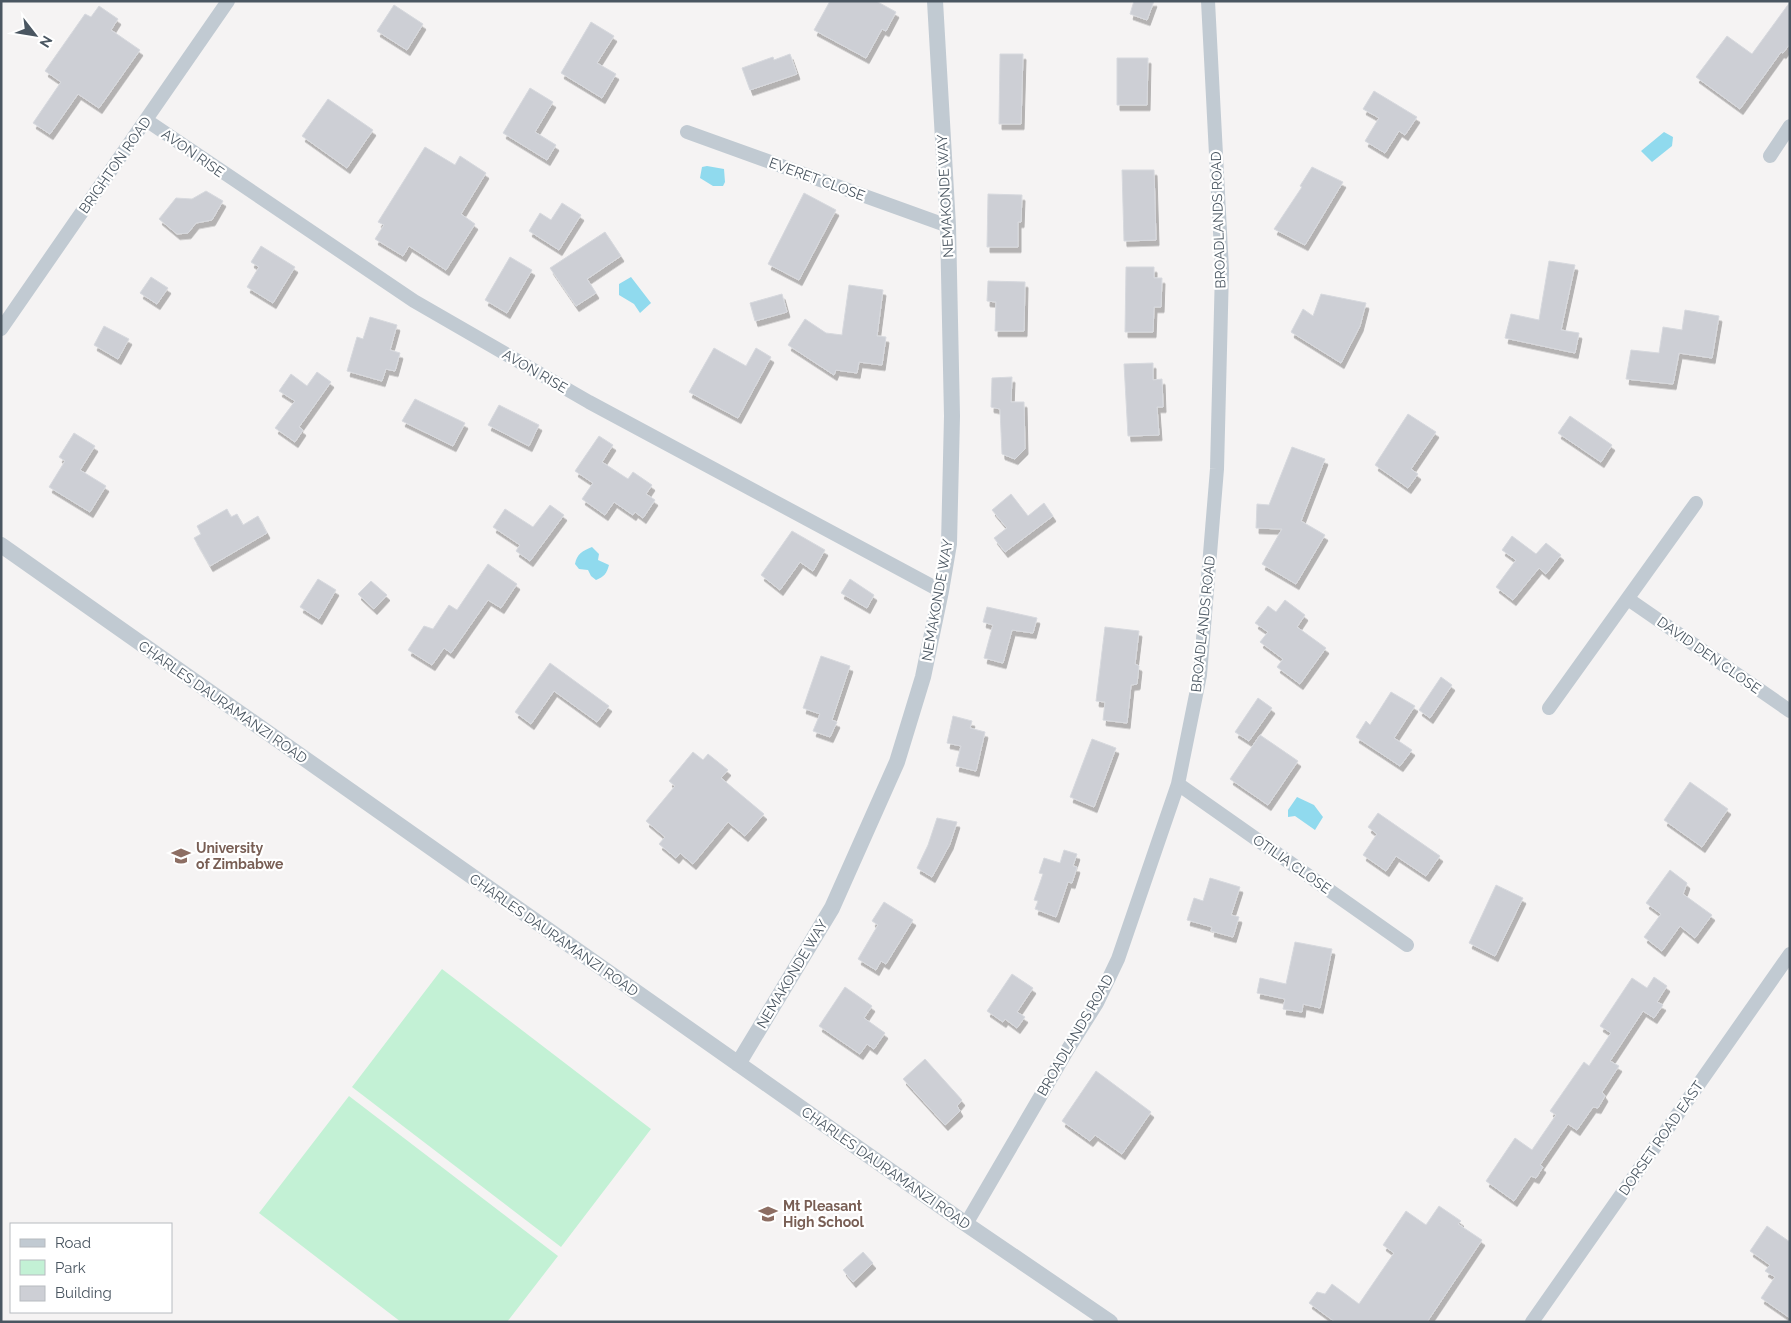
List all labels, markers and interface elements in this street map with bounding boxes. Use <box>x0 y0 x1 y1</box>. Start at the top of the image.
north arrow <box>10 10 60 60</box>
text: N <box>37 33 56 50</box>
street label: BRIGHTON ROAD <box>76 114 154 216</box>
street label: AVON RISE <box>159 126 227 180</box>
street label: NEMAKONDE WAY <box>934 134 956 258</box>
street label: BROADLANDS ROAD <box>1208 151 1228 289</box>
street label: EVERET CLOSE <box>767 154 867 204</box>
street label: AVON RISE <box>500 346 570 396</box>
street label: NEMAKONDE WAY <box>918 538 956 662</box>
street label: BROADLANDS ROAD <box>1188 555 1218 693</box>
street label: DAVID DEN CLOSE <box>1654 613 1764 697</box>
street label: CHARLES DAURAMANZI ROAD <box>136 637 310 767</box>
street label: OTILIA CLOSE <box>1250 831 1334 897</box>
place label: University of Zimbabwe <box>196 840 284 872</box>
school or university icon: University of Zimbabwe <box>170 845 192 867</box>
street label: CHARLES DAURAMANZI ROAD <box>467 870 641 1000</box>
street label: NEMAKONDE WAY <box>753 917 831 1031</box>
street label: BROADLANDS ROAD <box>1034 972 1116 1098</box>
street label: DORSET ROAD EAST <box>1616 1078 1707 1198</box>
street label: CHARLES DAURAMANZI ROAD <box>799 1103 973 1233</box>
place label: Mt Pleasant High School <box>783 1198 865 1230</box>
school or university icon: Mt Pleasant High School <box>757 1203 779 1225</box>
legend <box>10 1223 172 1313</box>
text: Road <box>55 1234 91 1252</box>
text: Park <box>55 1259 86 1277</box>
text: Building <box>55 1284 112 1302</box>

